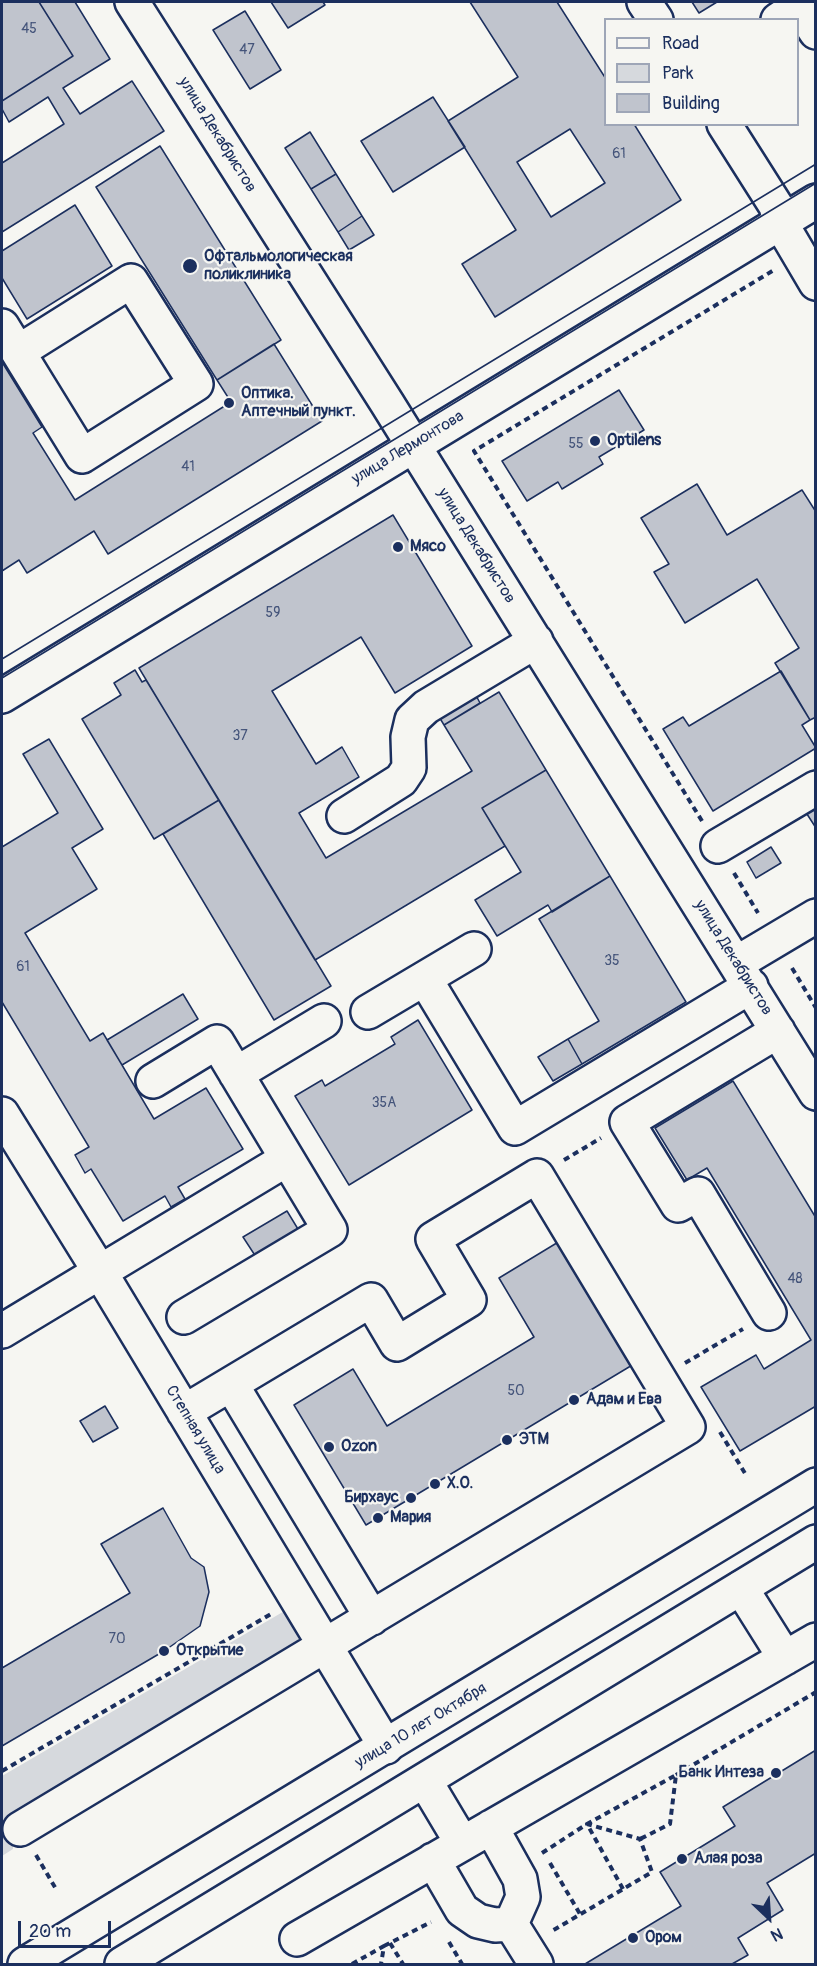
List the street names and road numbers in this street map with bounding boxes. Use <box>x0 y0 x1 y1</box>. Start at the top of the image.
street label: улица Декабристов <box>174 74 260 196</box>
street label: улица Лермонтова <box>348 407 468 489</box>
street label: улица Декабристов <box>433 485 519 607</box>
street label: улица Декабристов <box>690 897 776 1019</box>
street label: Степная улица <box>161 1382 229 1478</box>
street label: улица 10 лет Октября <box>352 1679 490 1773</box>

